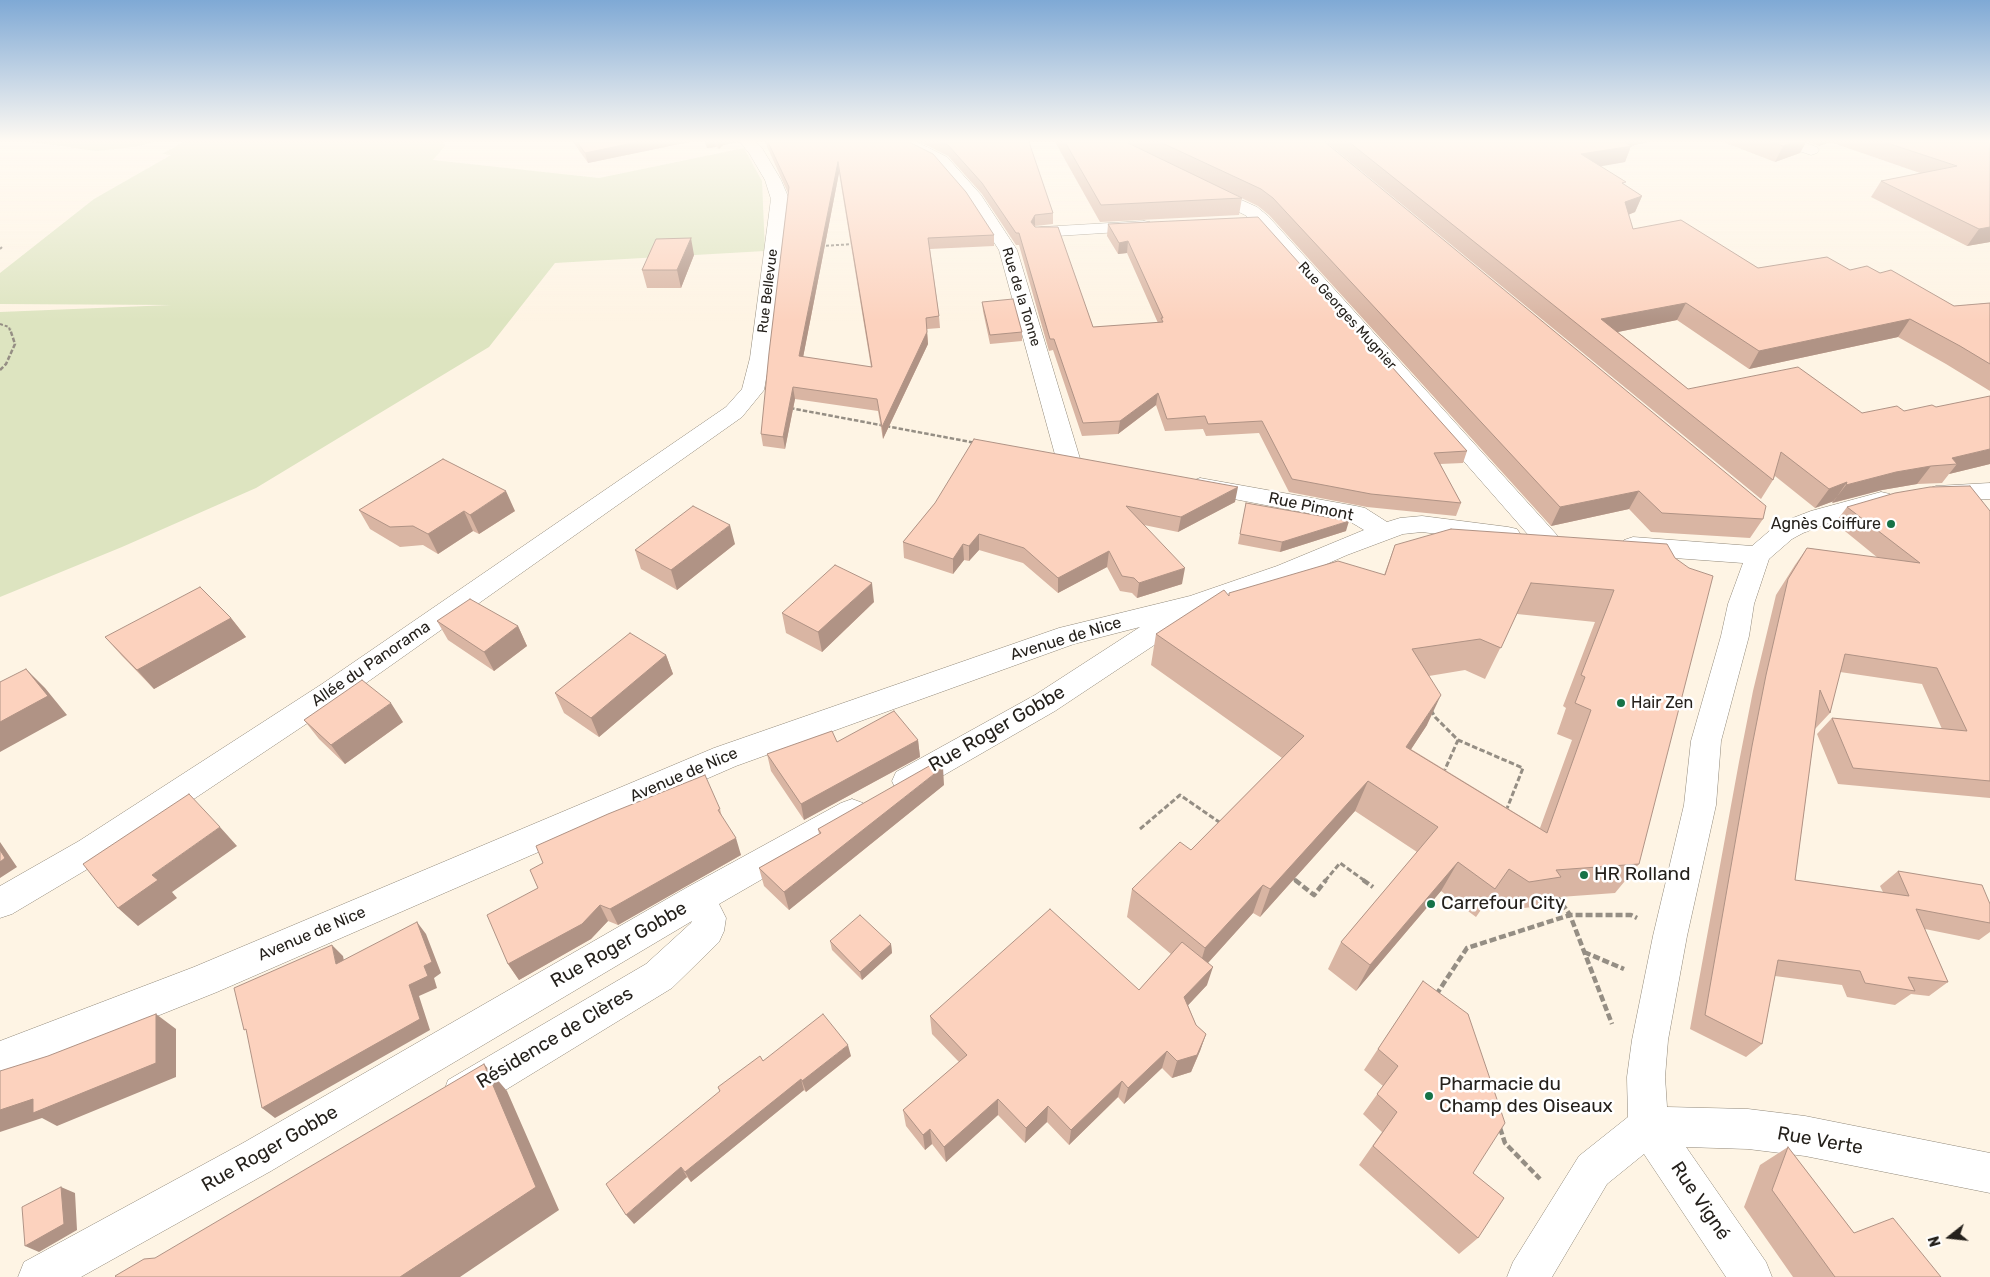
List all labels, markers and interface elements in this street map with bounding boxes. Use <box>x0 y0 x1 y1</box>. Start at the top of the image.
street label: Rue de la Tonne <box>998 245 1044 349</box>
street label: Rue Bellevue <box>755 248 781 334</box>
street label: Rue Georges Mugnier <box>1294 259 1400 373</box>
street label: Rue Pimont <box>1267 489 1355 525</box>
place label: Agnès Coiffure <box>1771 514 1881 534</box>
marker: Agnès Coiffure <box>1885 518 1897 530</box>
street label: Avenue de Nice <box>1008 613 1124 665</box>
street label: Allée du Panorama <box>308 617 434 711</box>
street label: Rue Roger Gobbe <box>925 681 1069 777</box>
place label: Hair Zen <box>1631 693 1693 713</box>
marker: Hair Zen <box>1615 697 1627 709</box>
street label: Avenue de Nice <box>627 744 741 806</box>
place label: HR Rolland <box>1594 864 1690 886</box>
marker: HR Rolland <box>1578 869 1590 881</box>
place label: Carrefour City <box>1441 893 1565 915</box>
street label: Rue Roger Gobbe <box>547 897 691 993</box>
marker: Carrefour City <box>1425 898 1437 910</box>
street label: Avenue de Nice <box>255 903 369 965</box>
street label: Résidence de Clères <box>473 982 637 1094</box>
place label: Pharmacie du Champ des Oiseaux <box>1439 1074 1613 1118</box>
marker: Pharmacie du Champ des Oiseaux <box>1423 1090 1435 1102</box>
street label: Rue Roger Gobbe <box>198 1101 342 1197</box>
street label: Rue Verte <box>1775 1122 1865 1160</box>
street label: Rue Vigné <box>1665 1157 1735 1245</box>
north arrow <box>1925 1212 1975 1262</box>
text: N <box>1926 1234 1945 1248</box>

